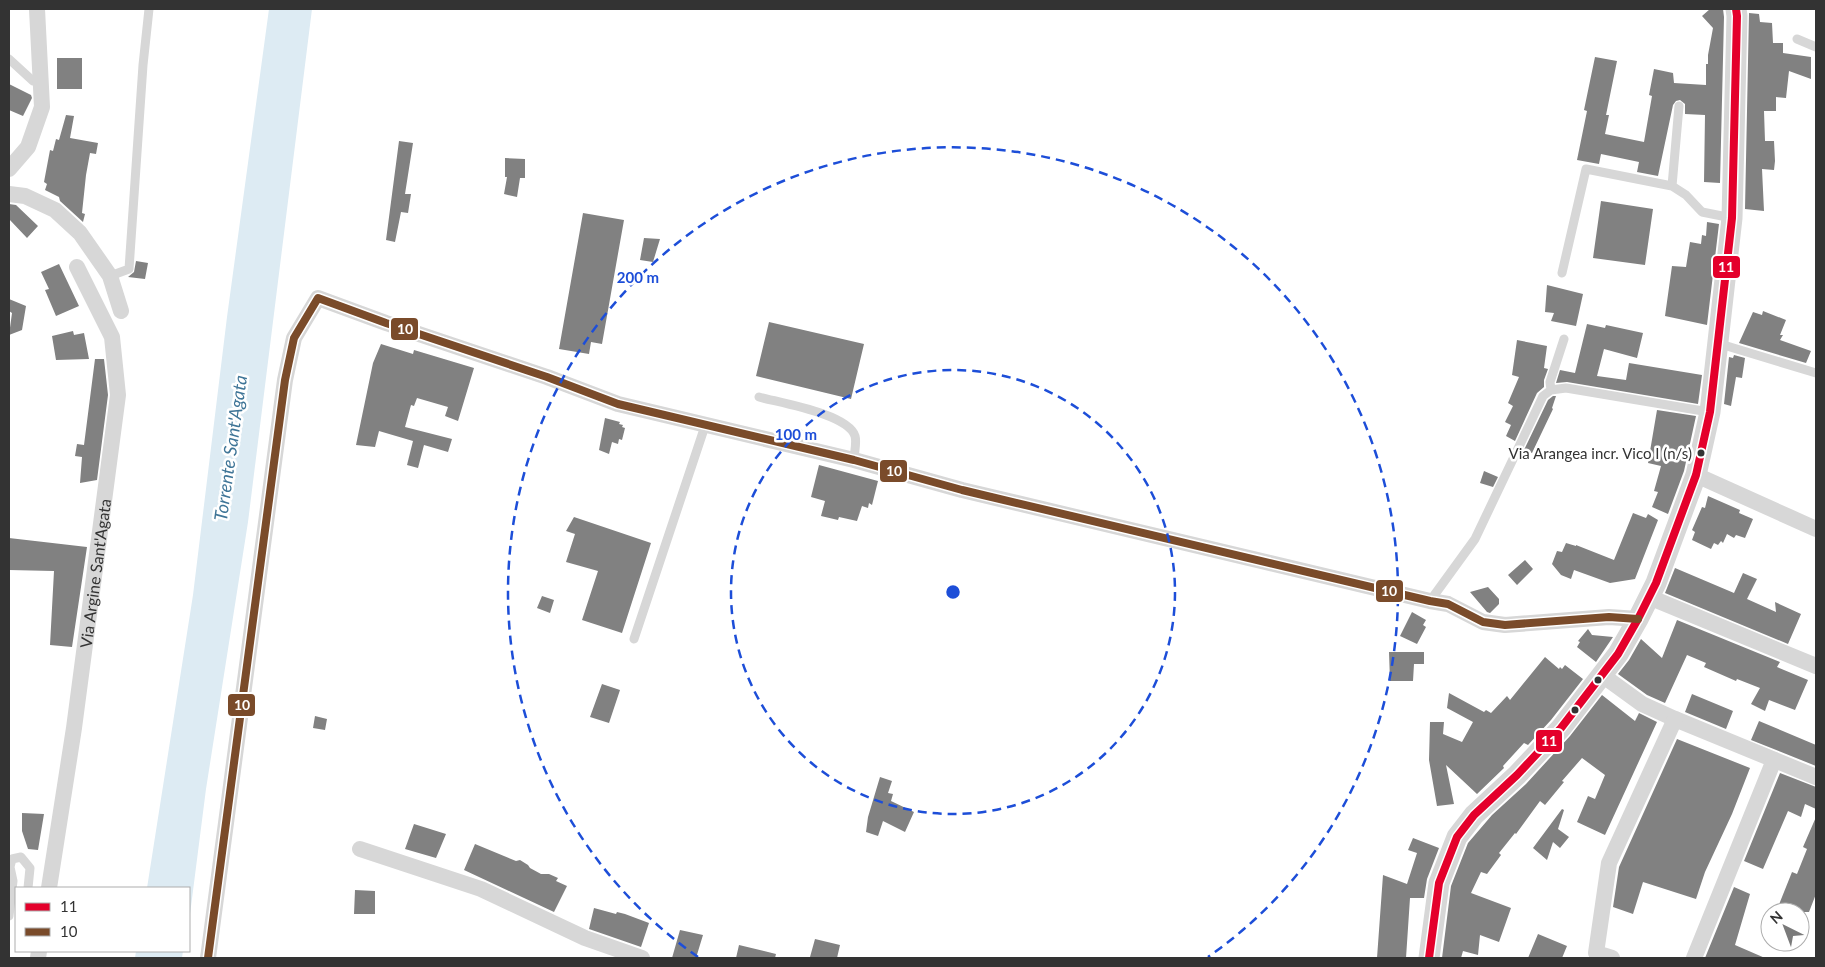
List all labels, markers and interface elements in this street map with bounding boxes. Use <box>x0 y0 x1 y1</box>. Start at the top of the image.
line badge: 11 <box>1712 255 1741 279</box>
text: 11 <box>1718 258 1734 275</box>
text: 200 m <box>617 268 659 286</box>
line badge: 10 <box>390 317 419 341</box>
text: 10 <box>397 320 413 337</box>
water label: Torrente Sant'Agata <box>209 374 251 522</box>
text: 100 m <box>775 425 817 443</box>
place label: Via Arangea incr. Vico I (n/s) <box>1509 444 1692 462</box>
marker: Via Arangea incr. Vico I (n/s) <box>1696 448 1706 458</box>
line badge: 10 <box>879 459 908 483</box>
text: 10 <box>886 462 902 479</box>
street label: Via Argine Sant'Agata <box>75 497 114 649</box>
line badge: 10 <box>1375 579 1404 603</box>
text: 10 <box>1381 582 1397 599</box>
centre of rings <box>944 583 962 601</box>
unlabelled marker <box>1593 675 1603 685</box>
line badge: 10 <box>227 693 256 717</box>
text: 10 <box>234 696 250 713</box>
unlabelled marker <box>1570 705 1580 715</box>
line badge: 11 <box>1535 729 1563 753</box>
text: 11 <box>1541 732 1557 749</box>
legend <box>15 887 190 952</box>
text: 11 <box>60 897 77 915</box>
north arrow <box>1760 902 1810 952</box>
text: N <box>1766 907 1786 927</box>
text: 10 <box>60 922 78 940</box>

